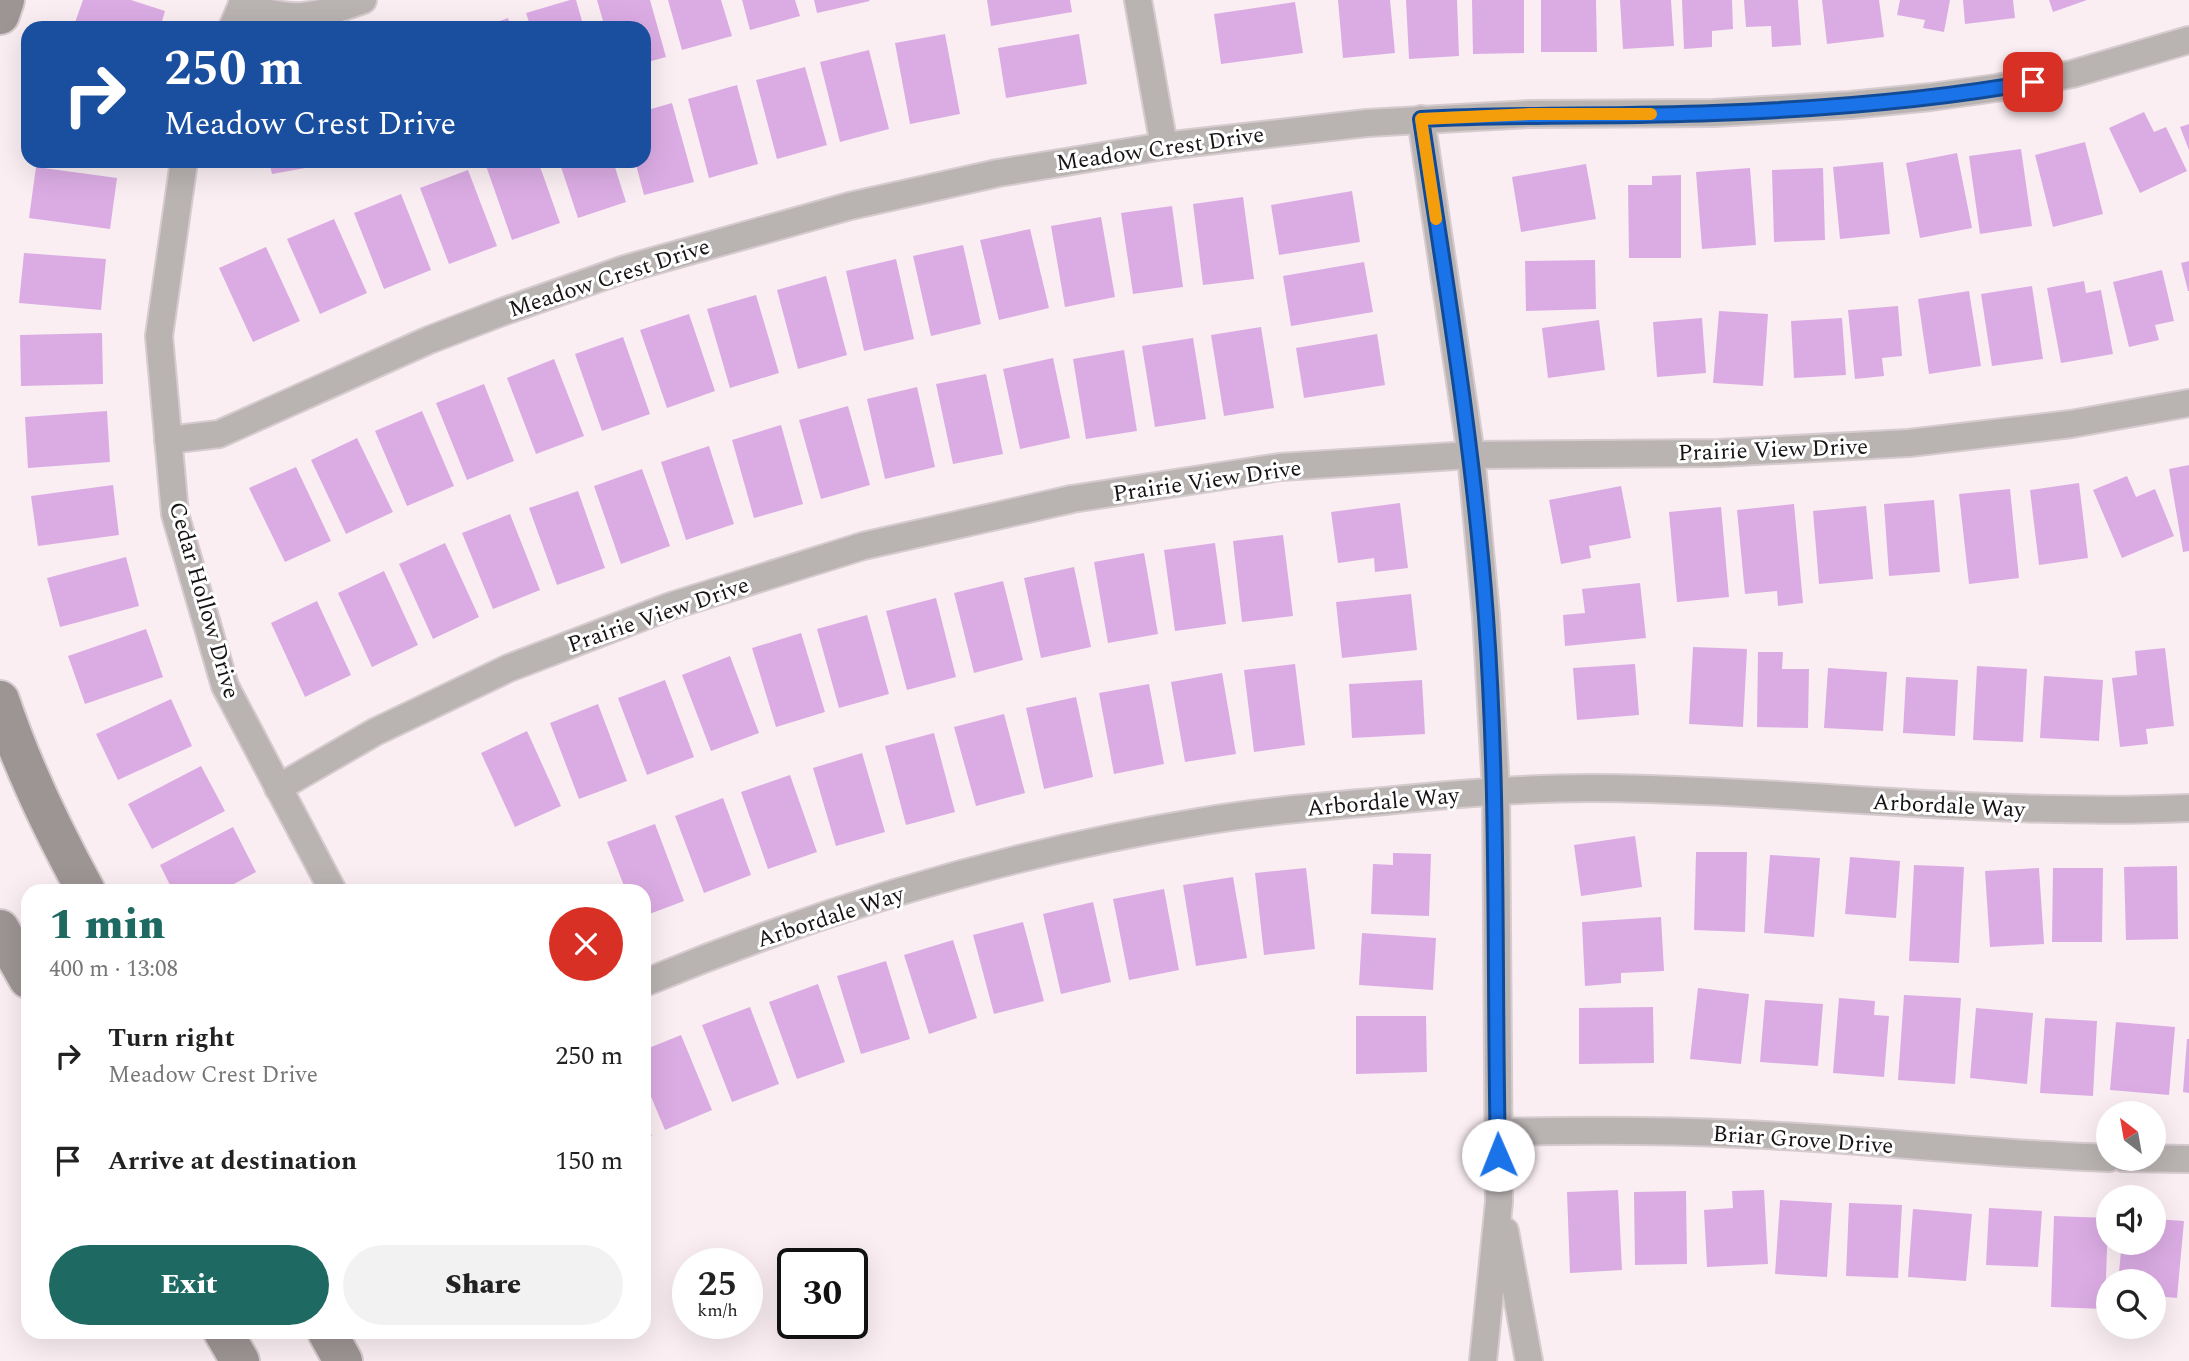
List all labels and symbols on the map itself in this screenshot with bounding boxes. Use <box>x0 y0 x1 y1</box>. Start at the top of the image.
pin <box>2003 52 2063 112</box>
street label: Meadow Crest Drive <box>1054 118 1267 181</box>
street label: Meadow Crest Drive <box>504 229 715 327</box>
street label: Prairie View Drive <box>1677 430 1869 471</box>
street label: Prairie View Drive <box>1111 451 1304 512</box>
street label: Cedar Hollow Drive <box>159 498 248 703</box>
street label: Prairie View Drive <box>563 568 754 663</box>
street label: Arbordale Way <box>1305 778 1462 827</box>
street label: Arbordale Way <box>1872 785 2027 828</box>
street label: Arbordale Way <box>752 877 909 958</box>
north arrow <box>2096 1101 2166 1171</box>
street label: Briar Grove Drive <box>1711 1117 1894 1164</box>
position arrow <box>1461 1118 1535 1192</box>
speed limit sign: 30 <box>777 1248 868 1339</box>

